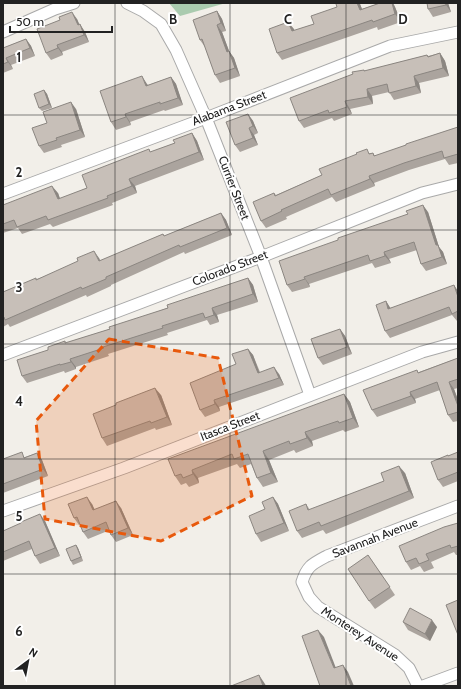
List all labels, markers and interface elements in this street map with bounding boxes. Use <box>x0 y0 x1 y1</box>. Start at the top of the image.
scale bar <box>10 8 112 34</box>
text: B <box>169 11 177 27</box>
text: C <box>284 11 292 27</box>
text: D <box>398 11 408 27</box>
text: 50 m <box>16 14 44 29</box>
text: 1 <box>17 49 21 65</box>
street label: Alabama Street <box>190 87 268 129</box>
street label: Currier Street <box>215 154 253 222</box>
text: 2 <box>16 164 23 180</box>
street label: Colorado Street <box>190 246 270 289</box>
text: 3 <box>15 279 23 295</box>
text: 4 <box>15 393 23 409</box>
street label: Itasca Street <box>198 407 262 444</box>
text: 5 <box>16 508 23 524</box>
street label: Savannah Avenue <box>330 514 420 561</box>
street label: Monterey Avenue <box>319 603 402 664</box>
text: 6 <box>15 623 23 639</box>
north arrow <box>8 641 48 681</box>
text: N <box>26 645 40 661</box>

